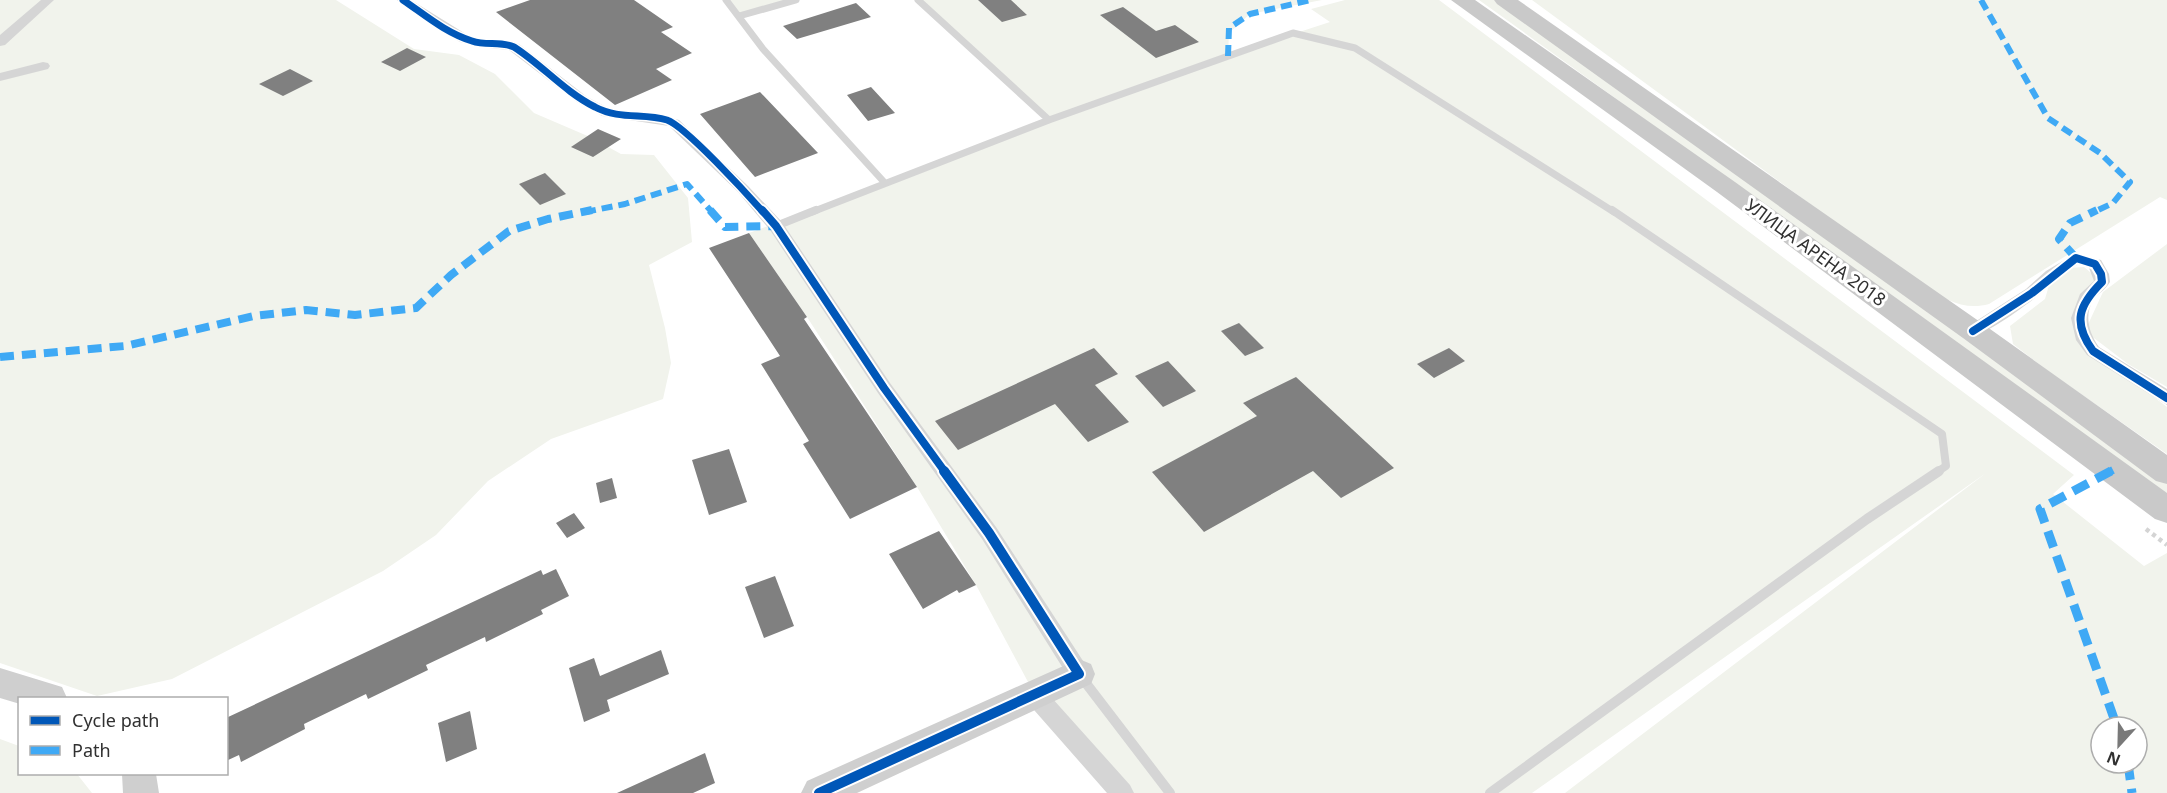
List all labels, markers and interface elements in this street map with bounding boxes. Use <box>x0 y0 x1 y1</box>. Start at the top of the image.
street label: УЛИЦА АРЕНА 2018 <box>1741 193 1891 311</box>
legend <box>18 697 228 775</box>
text: Cycle path <box>72 708 159 732</box>
north arrow <box>2089 715 2149 775</box>
text: Path <box>72 738 111 762</box>
text: N <box>2103 746 2124 772</box>

